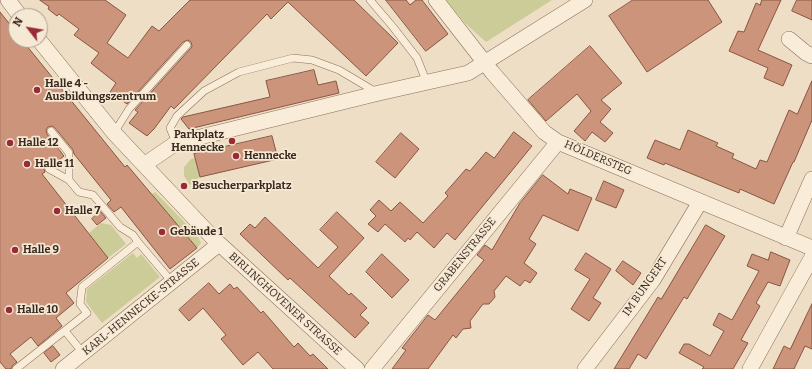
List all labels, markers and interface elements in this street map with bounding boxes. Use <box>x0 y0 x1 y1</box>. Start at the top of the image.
north arrow <box>8 8 48 48</box>
text: N <box>10 15 26 29</box>
place label: Halle 4 - Ausbildungszentrum <box>45 77 156 103</box>
marker: Halle 4 - Ausbildungszentrum <box>32 85 42 95</box>
place label: Parkplatz Hennecke <box>171 128 224 154</box>
place label: Halle 12 <box>18 136 58 150</box>
marker: Parkplatz Hennecke <box>227 136 237 146</box>
marker: Halle 12 <box>5 138 15 148</box>
street label: HÖLDERSTEG <box>562 138 634 178</box>
place label: Hennecke <box>244 149 297 163</box>
marker: Hennecke <box>231 151 241 161</box>
place label: Halle 11 <box>35 157 74 171</box>
marker: Halle 11 <box>22 159 32 169</box>
place label: Besucherparkplatz <box>192 179 291 193</box>
marker: Besucherparkplatz <box>179 181 189 191</box>
place label: Halle 7 <box>65 204 100 218</box>
marker: Halle 7 <box>52 206 62 216</box>
street label: GRABENSTRASSE <box>431 215 499 295</box>
place label: Gebäude 1 <box>170 225 223 239</box>
marker: Gebäude 1 <box>157 227 167 237</box>
place label: Halle 9 <box>23 243 59 257</box>
marker: Halle 9 <box>10 245 20 255</box>
street label: BIRLINGHOVENER STRASSE <box>226 250 344 358</box>
street label: IM BUNGERT <box>620 255 670 319</box>
street label: KARL-HENNECKE-STRASSE <box>80 256 202 358</box>
place label: Halle 10 <box>17 303 58 317</box>
marker: Halle 10 <box>4 305 14 315</box>

